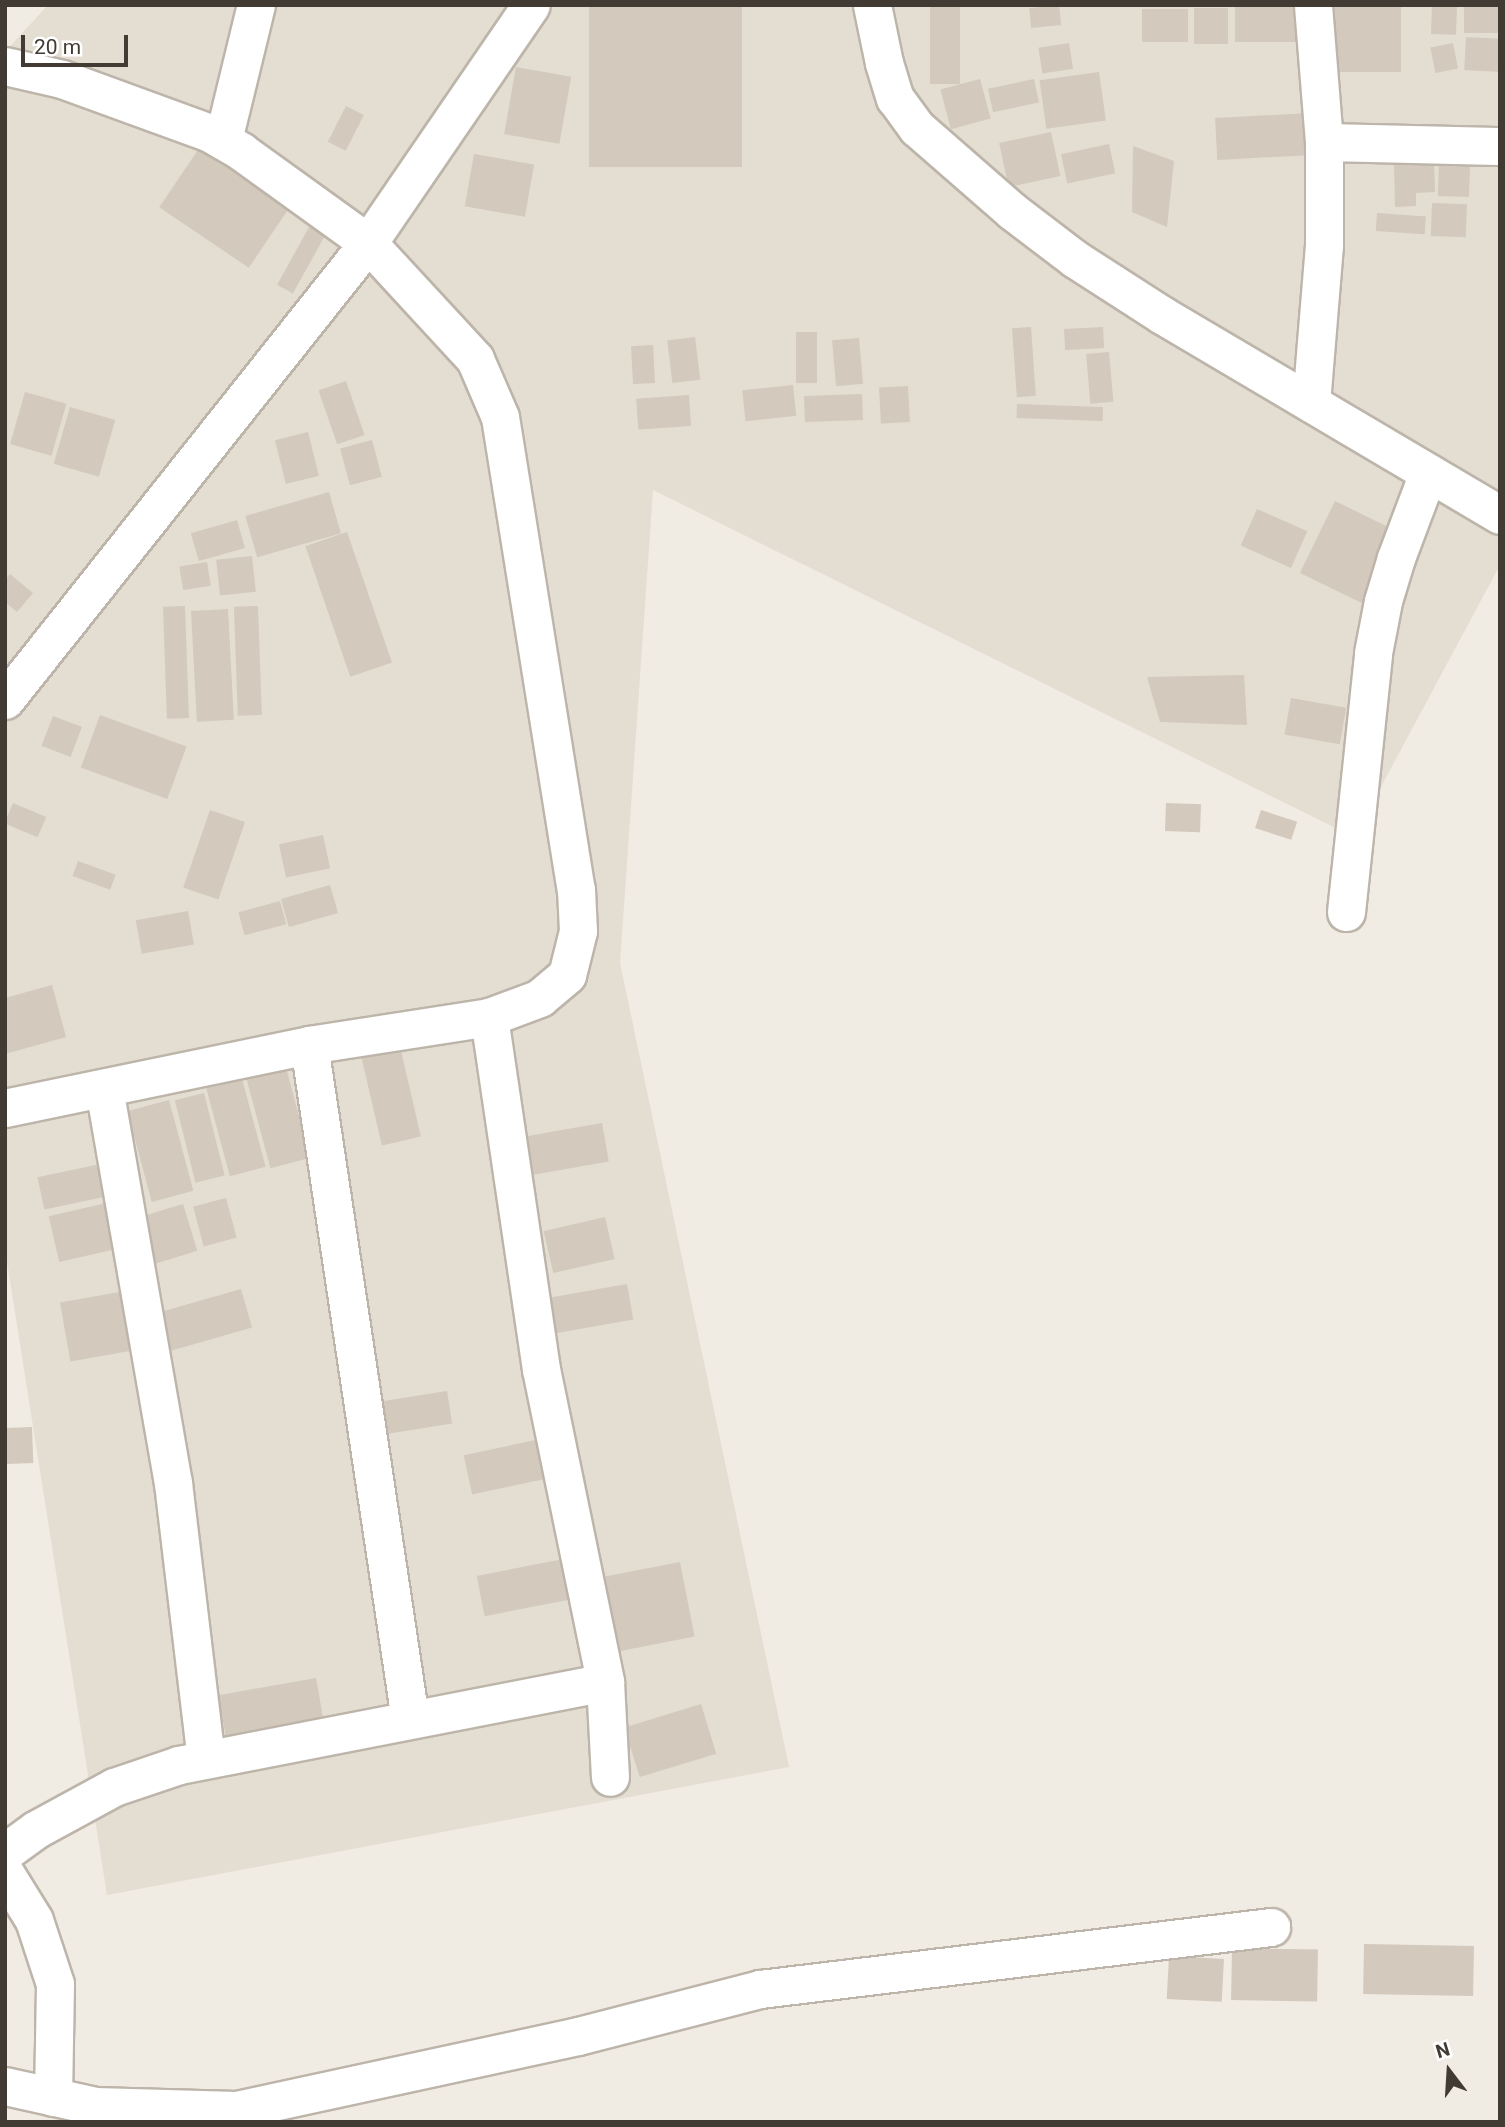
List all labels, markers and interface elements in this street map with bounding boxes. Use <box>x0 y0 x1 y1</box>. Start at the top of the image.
scale bar <box>24 21 131 65</box>
text: 20 m <box>34 35 81 59</box>
north arrow <box>1414 2036 1484 2106</box>
text: N <box>1433 2037 1452 2063</box>

